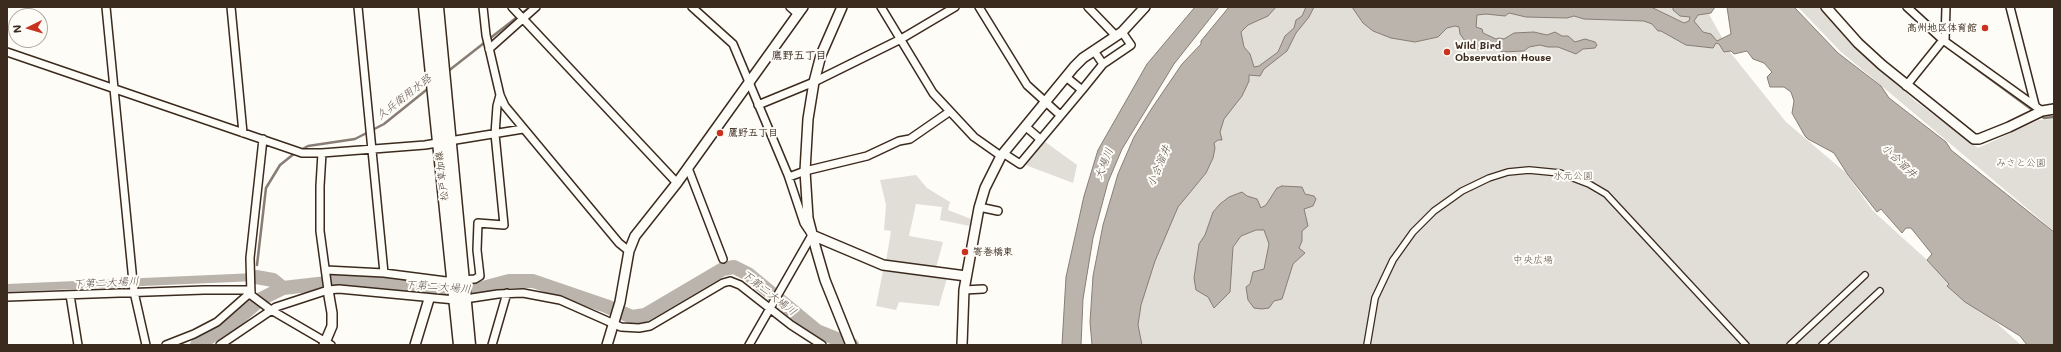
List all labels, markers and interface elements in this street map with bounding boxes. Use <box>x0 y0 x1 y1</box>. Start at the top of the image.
north arrow <box>8 8 48 48</box>
place label: 高州地区体育館 <box>1907 22 1977 34</box>
marker: 高州地区体育館 <box>1980 23 1990 33</box>
text: N <box>9 24 24 34</box>
place label: Wild Bird Observation House <box>1455 40 1551 64</box>
marker: Wild Bird Observation House <box>1442 47 1452 57</box>
district label: 鷹野五丁目 <box>772 49 826 63</box>
water label: 久兵衛用水路 <box>374 71 434 123</box>
place label: 鷹野五丁目 <box>728 127 778 139</box>
marker: 鷹野五丁目 <box>715 128 725 138</box>
water label: 小合溜井 <box>1879 141 1919 181</box>
water label: 小合溜井 <box>1144 143 1174 189</box>
water label: 大場川 <box>1092 146 1116 182</box>
street label: 松戸草加線 <box>433 150 451 202</box>
park label: みさと公園 <box>1996 157 2046 169</box>
park label: 水元公園 <box>1553 170 1593 182</box>
place label: 寄巻橋東 <box>973 246 1013 258</box>
marker: 寄巻橋東 <box>960 247 970 257</box>
park label: 中央広場 <box>1513 254 1553 266</box>
water label: 下第二大場川 <box>739 267 799 319</box>
water label: 下第二大場川 <box>73 275 139 291</box>
water label: 下第二大場川 <box>405 278 471 296</box>

